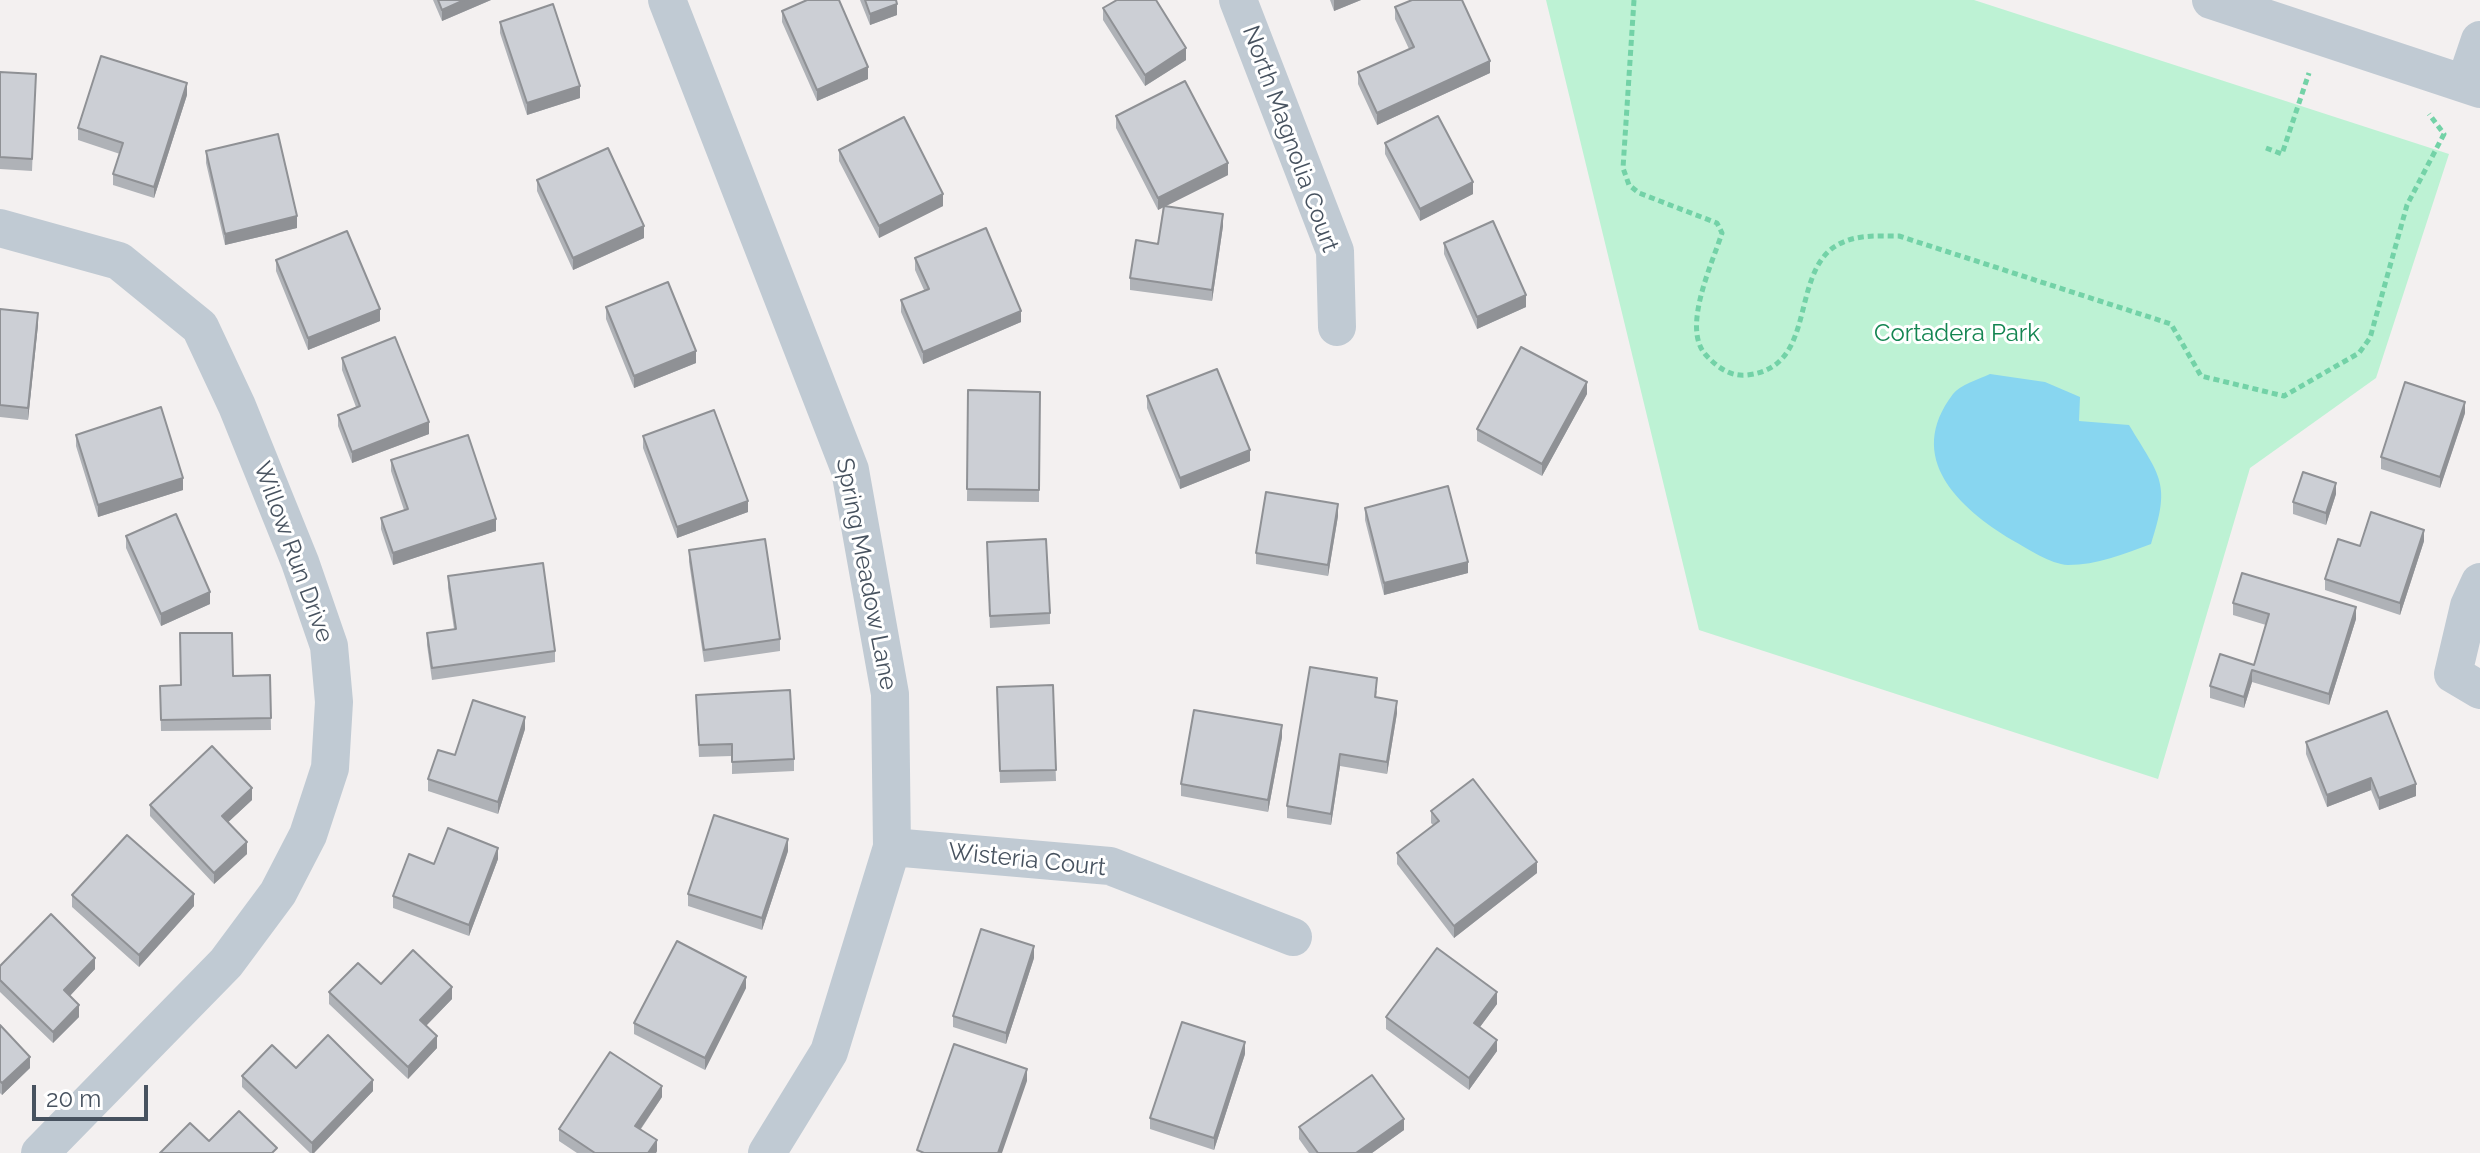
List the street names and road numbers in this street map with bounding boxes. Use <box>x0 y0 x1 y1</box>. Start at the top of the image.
street label: North Magnolia Court <box>1236 22 1344 256</box>
street label: Spring Meadow Lane <box>829 456 903 692</box>
street label: Willow Run Drive <box>247 458 339 646</box>
street label: Wisteria Court <box>947 837 1107 883</box>

